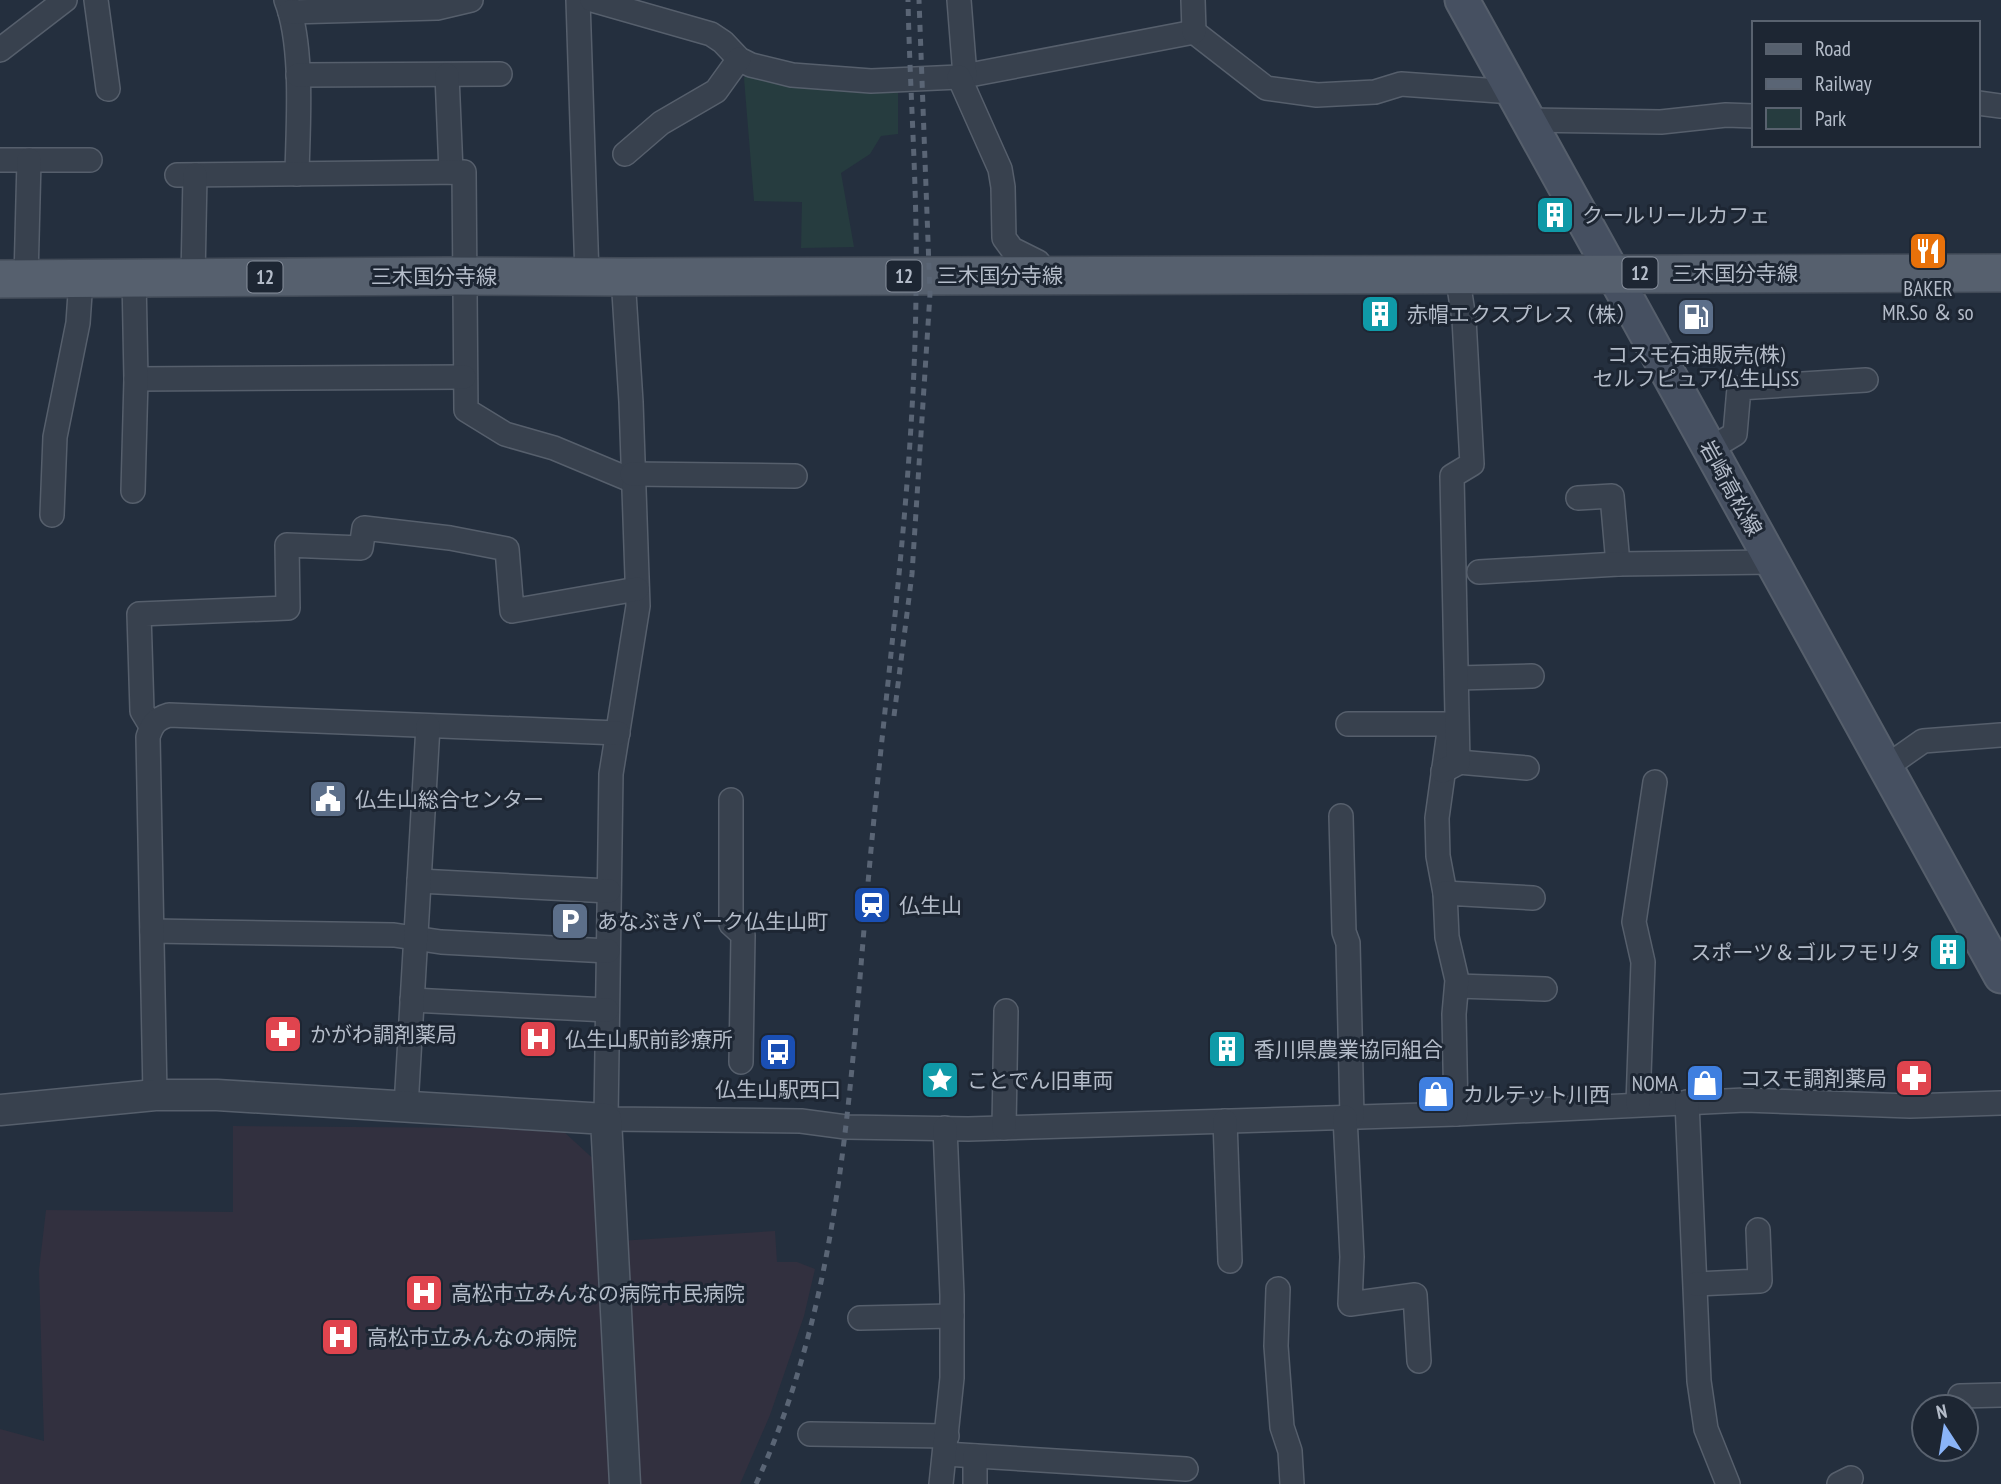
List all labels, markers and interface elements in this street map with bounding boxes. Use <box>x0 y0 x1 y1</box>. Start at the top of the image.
legend <box>1752 21 1980 147</box>
text: Road <box>1815 35 1851 62</box>
text: Railway <box>1815 70 1872 97</box>
text: Park <box>1815 105 1846 132</box>
building icon: クールリールカフェ <box>1534 194 1576 236</box>
place label: クールリールカフェ <box>1582 202 1770 229</box>
restaurant icon: BAKER MR.So ＆ so <box>1907 230 1949 272</box>
road number: 12 <box>1622 258 1658 288</box>
road number: 12 <box>886 260 922 292</box>
street label: 三木国分寺線 <box>1672 260 1798 287</box>
road number: 12 <box>247 262 282 292</box>
street label: 三木国分寺線 <box>937 262 1063 289</box>
street label: 三木国分寺線 <box>371 263 497 290</box>
place label: BAKER MR.So ＆ so <box>1882 275 1974 326</box>
building icon: 赤帽エクスプレス（株） <box>1359 293 1401 335</box>
fuel station icon: コスモ石油販売(株) セルフピュア仏生山SS <box>1675 296 1717 338</box>
place label: 赤帽エクスプレス（株） <box>1407 301 1637 328</box>
place label: コスモ石油販売(株) セルフピュア仏生山SS <box>1593 341 1799 392</box>
street label: 岩崎高松線 <box>1694 436 1768 540</box>
public building icon: 仏生山総合センター <box>307 778 349 820</box>
place label: 仏生山総合センター <box>355 786 544 813</box>
station icon: 仏生山 <box>851 884 893 926</box>
place label: 仏生山 <box>899 892 962 919</box>
parking icon: あなぶきパーク仏生山町 <box>549 900 591 942</box>
place label: あなぶきパーク仏生山町 <box>597 908 828 935</box>
building icon: スポーツ＆ゴルフモリタ <box>1927 931 1969 973</box>
place label: スポーツ＆ゴルフモリタ <box>1690 939 1921 966</box>
pharmacy icon: かがわ調剤薬局 <box>262 1013 304 1055</box>
hospital icon: 仏生山駅前診療所 <box>517 1018 559 1060</box>
place label: かがわ調剤薬局 <box>310 1021 457 1048</box>
place label: 仏生山駅前診療所 <box>565 1026 733 1053</box>
building icon: 香川県農業協同組合 <box>1206 1028 1248 1070</box>
bus stop icon: 仏生山駅西口 <box>757 1031 799 1073</box>
place label: 香川県農業協同組合 <box>1254 1036 1443 1063</box>
pharmacy icon: コスモ調剤薬局 <box>1893 1057 1935 1099</box>
place icon: ことでん旧車両 <box>919 1059 961 1101</box>
shop icon: NOMA <box>1684 1062 1726 1104</box>
place label: コスモ調剤薬局 <box>1740 1065 1887 1092</box>
place label: ことでん旧車両 <box>967 1067 1113 1094</box>
place label: NOMA <box>1632 1070 1678 1097</box>
shop icon: カルテット川西 <box>1415 1073 1457 1115</box>
place label: 仏生山駅西口 <box>715 1076 841 1103</box>
place label: カルテット川西 <box>1463 1081 1610 1108</box>
hospital icon: 高松市立みんなの病院市民病院 <box>403 1272 445 1314</box>
place label: 高松市立みんなの病院市民病院 <box>451 1280 745 1307</box>
hospital icon: 高松市立みんなの病院 <box>319 1316 361 1358</box>
place label: 高松市立みんなの病院 <box>367 1324 577 1351</box>
north arrow <box>1910 1393 1980 1463</box>
text: N <box>1934 1399 1949 1424</box>

